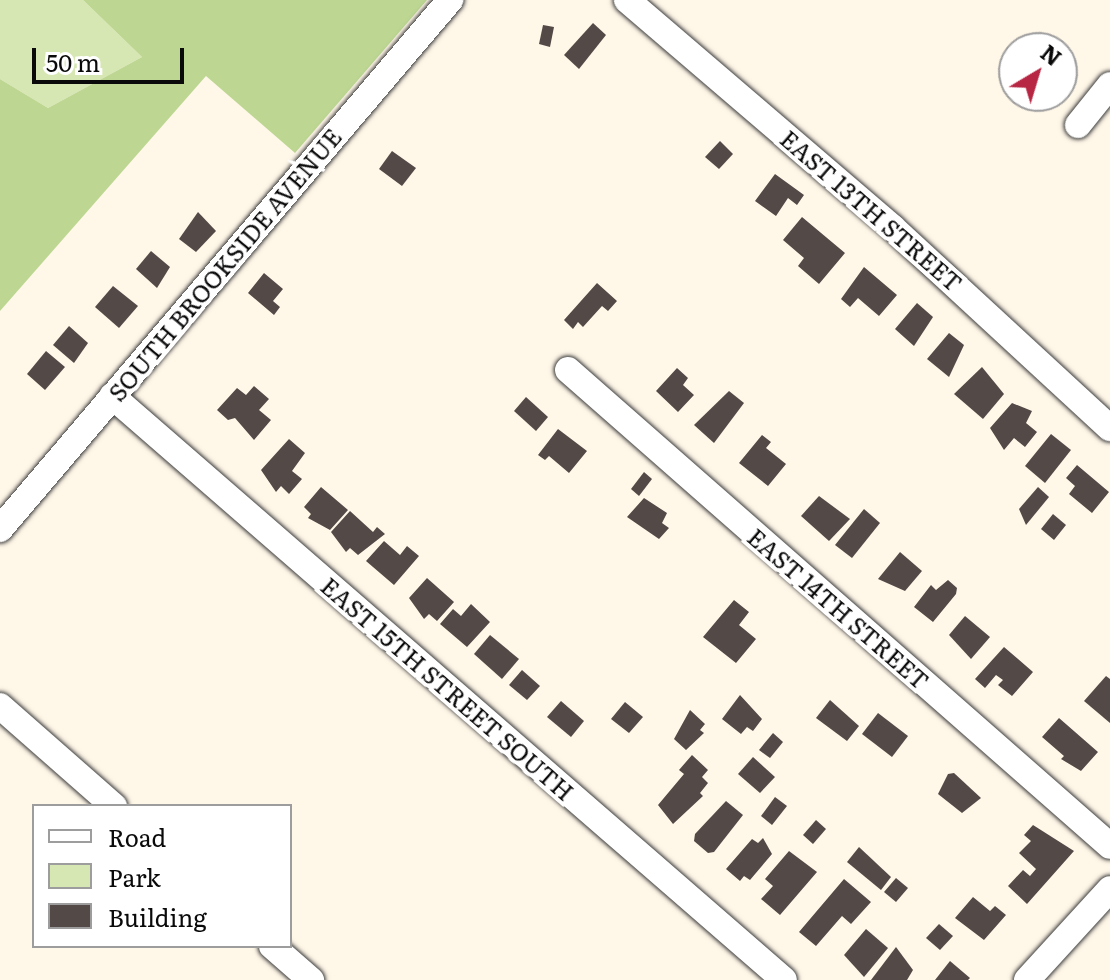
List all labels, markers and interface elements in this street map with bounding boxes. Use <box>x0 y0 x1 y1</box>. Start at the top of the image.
scale bar <box>36 32 188 82</box>
north arrow <box>998 32 1078 112</box>
text: N <box>1034 36 1069 73</box>
text: 50 m <box>46 44 100 79</box>
street label: SOUTH BROOKSIDE AVENUE <box>101 122 347 406</box>
street label: EAST 13TH STREET <box>775 123 969 297</box>
street label: EAST 14TH STREET <box>743 522 935 694</box>
street label: EAST 15TH STREET SOUTH <box>316 570 580 806</box>
legend <box>32 804 292 948</box>
text: Road <box>108 819 166 854</box>
text: Park <box>108 859 161 894</box>
text: Building <box>108 899 207 934</box>

